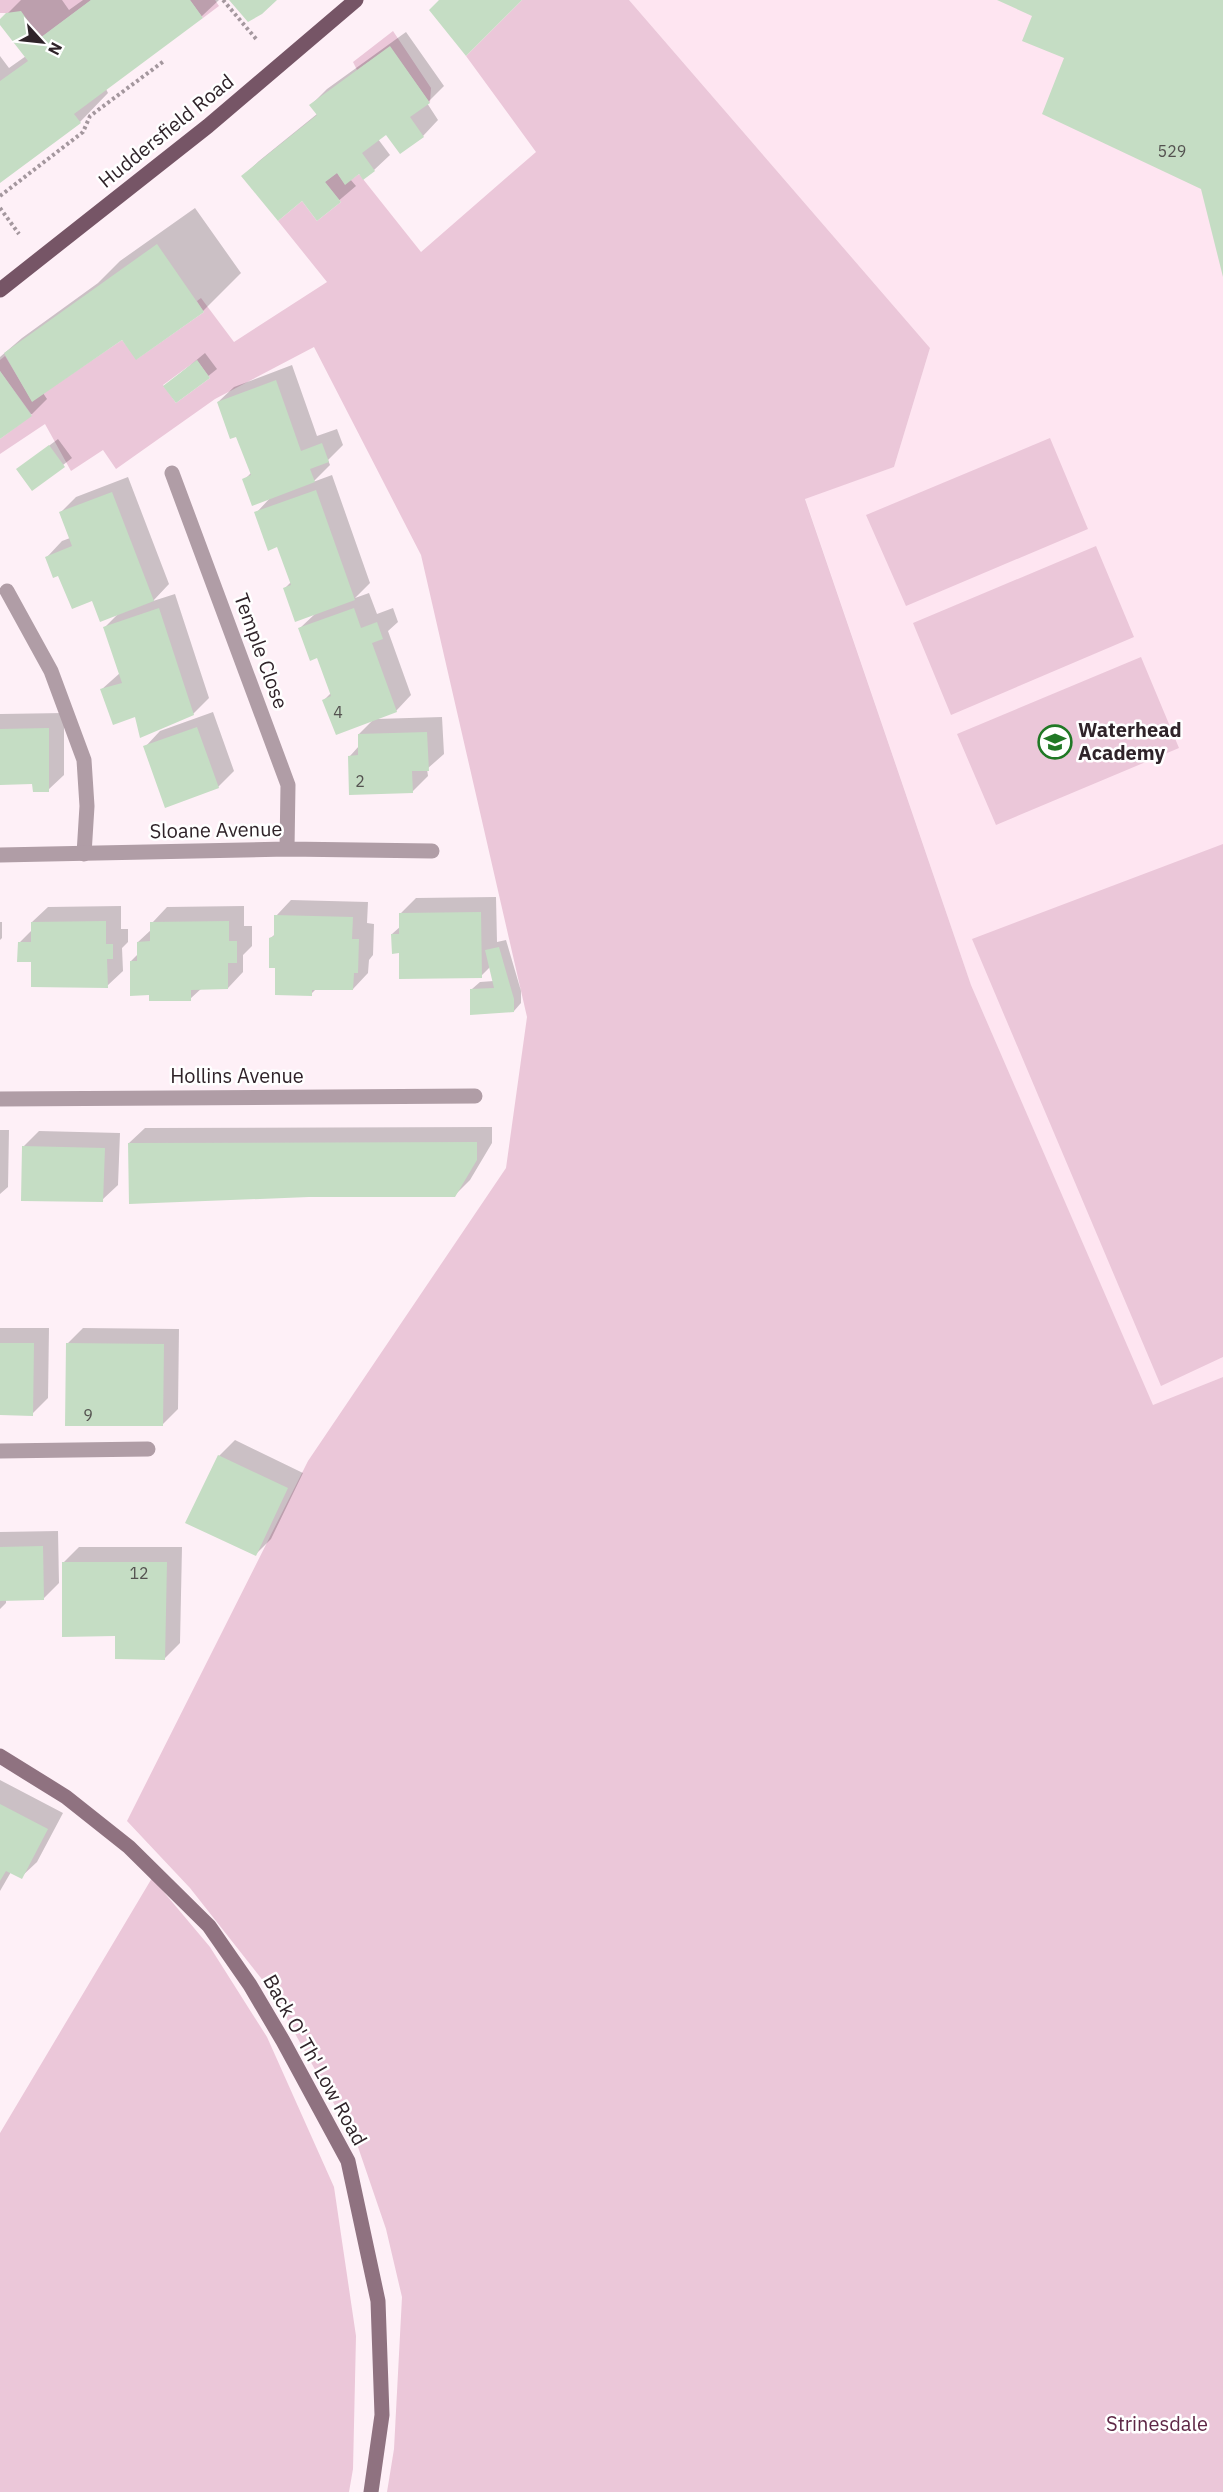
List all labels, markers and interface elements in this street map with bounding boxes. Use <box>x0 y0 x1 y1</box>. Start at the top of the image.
north arrow <box>12 12 72 72</box>
text: N <box>44 39 67 59</box>
street label: Huddersfield Road <box>92 68 239 194</box>
house number: 529 <box>1158 141 1186 161</box>
street label: Temple Close <box>228 589 295 712</box>
house number: 4 <box>333 702 343 722</box>
place label: Waterhead Academy <box>1078 716 1182 766</box>
school or university icon: Waterhead Academy <box>1037 724 1073 760</box>
house number: 2 <box>355 771 365 791</box>
street label: Sloane Avenue <box>149 815 283 844</box>
street label: Hollins Avenue <box>170 1062 304 1089</box>
house number: 9 <box>83 1405 93 1425</box>
house number: 12 <box>129 1563 149 1583</box>
street label: Back O' Th' Low Road <box>257 1969 374 2150</box>
park label: Strinesdale <box>1106 2410 1208 2437</box>

